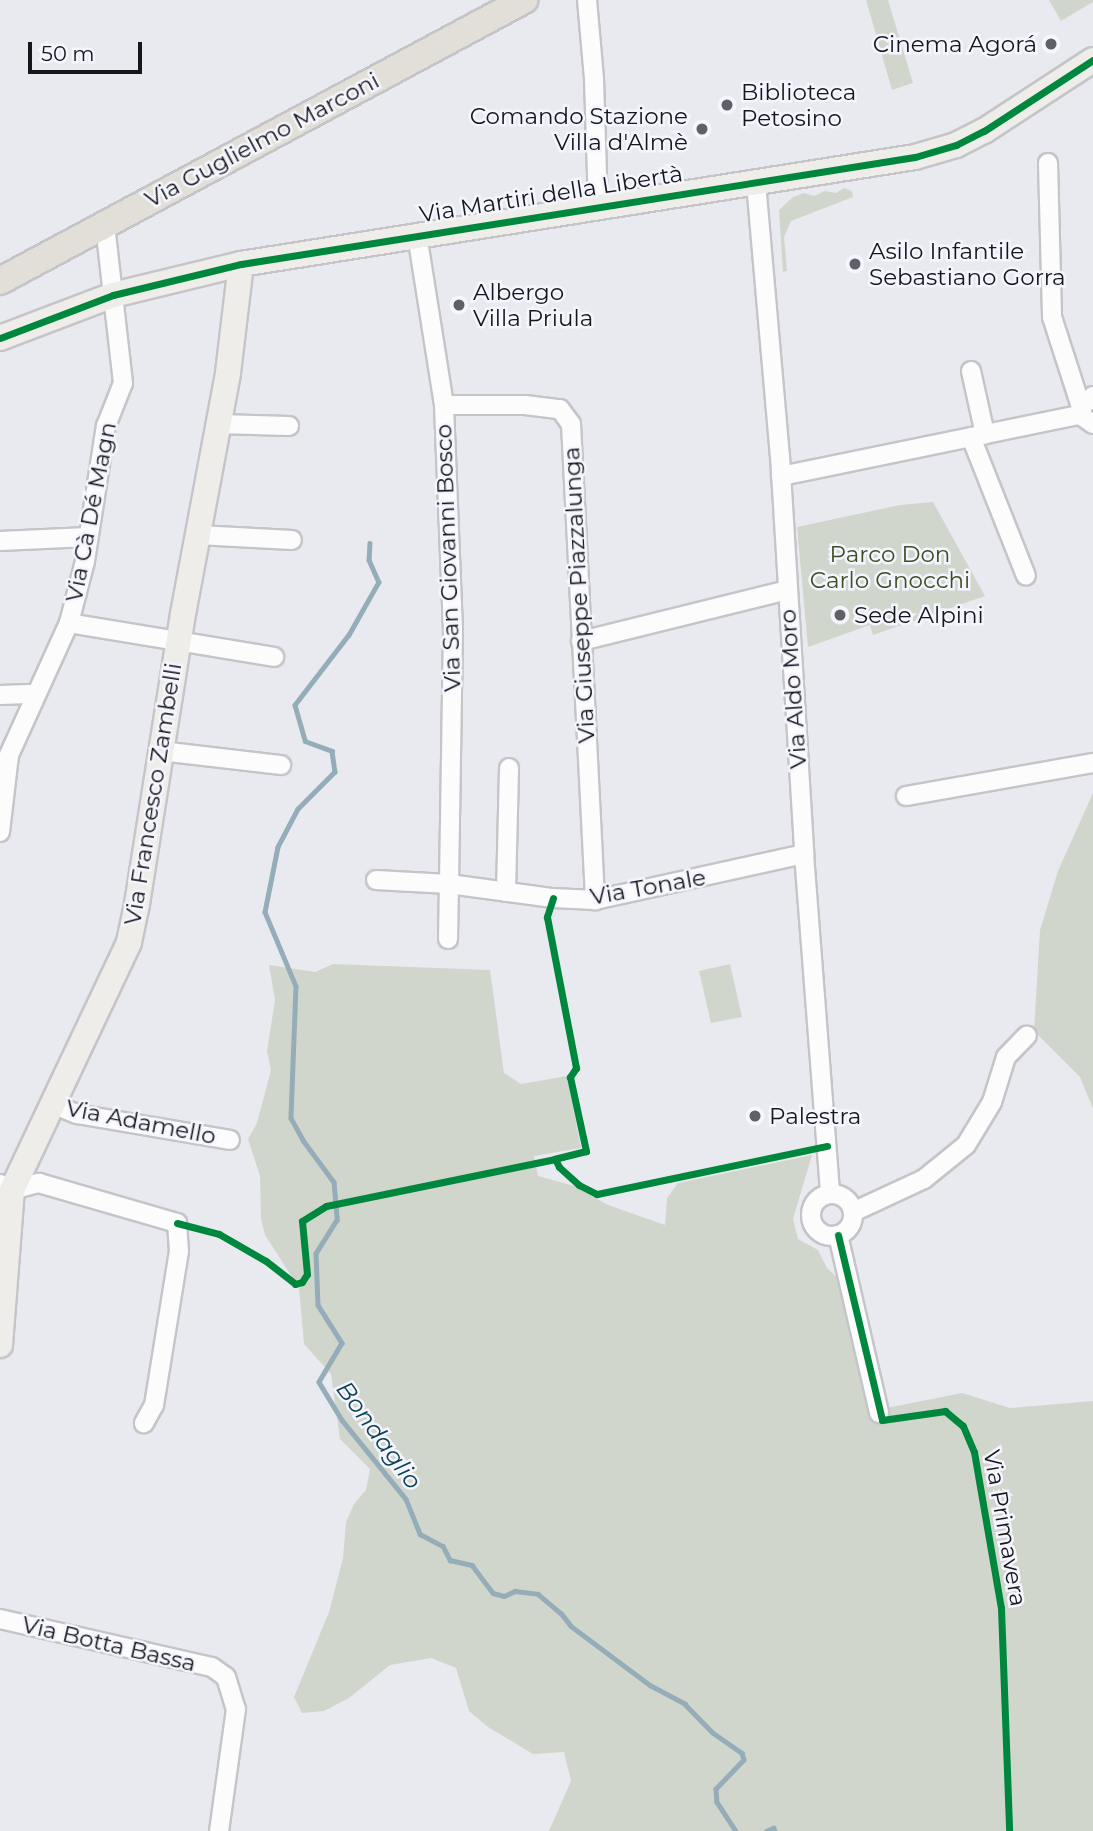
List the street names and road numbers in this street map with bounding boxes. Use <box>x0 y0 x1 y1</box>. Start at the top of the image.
street label: Via Guglielmo Marconi <box>140 67 384 213</box>
street label: Via Martiri della Libertà <box>417 160 685 228</box>
street label: Via Cà Dé Magn <box>60 420 122 604</box>
street label: Via San Giovanni Bosco <box>430 424 466 692</box>
street label: Via Giuseppe Piazzalunga <box>557 446 601 744</box>
street label: Via Aldo Moro <box>774 608 812 770</box>
street label: Via Francesco Zambelli <box>119 661 187 927</box>
street label: Via Tonale <box>588 863 708 911</box>
street label: Via Adamello <box>64 1094 218 1150</box>
street label: Via Primavera <box>978 1448 1032 1608</box>
street label: Via Botta Bassa <box>19 1611 199 1677</box>

